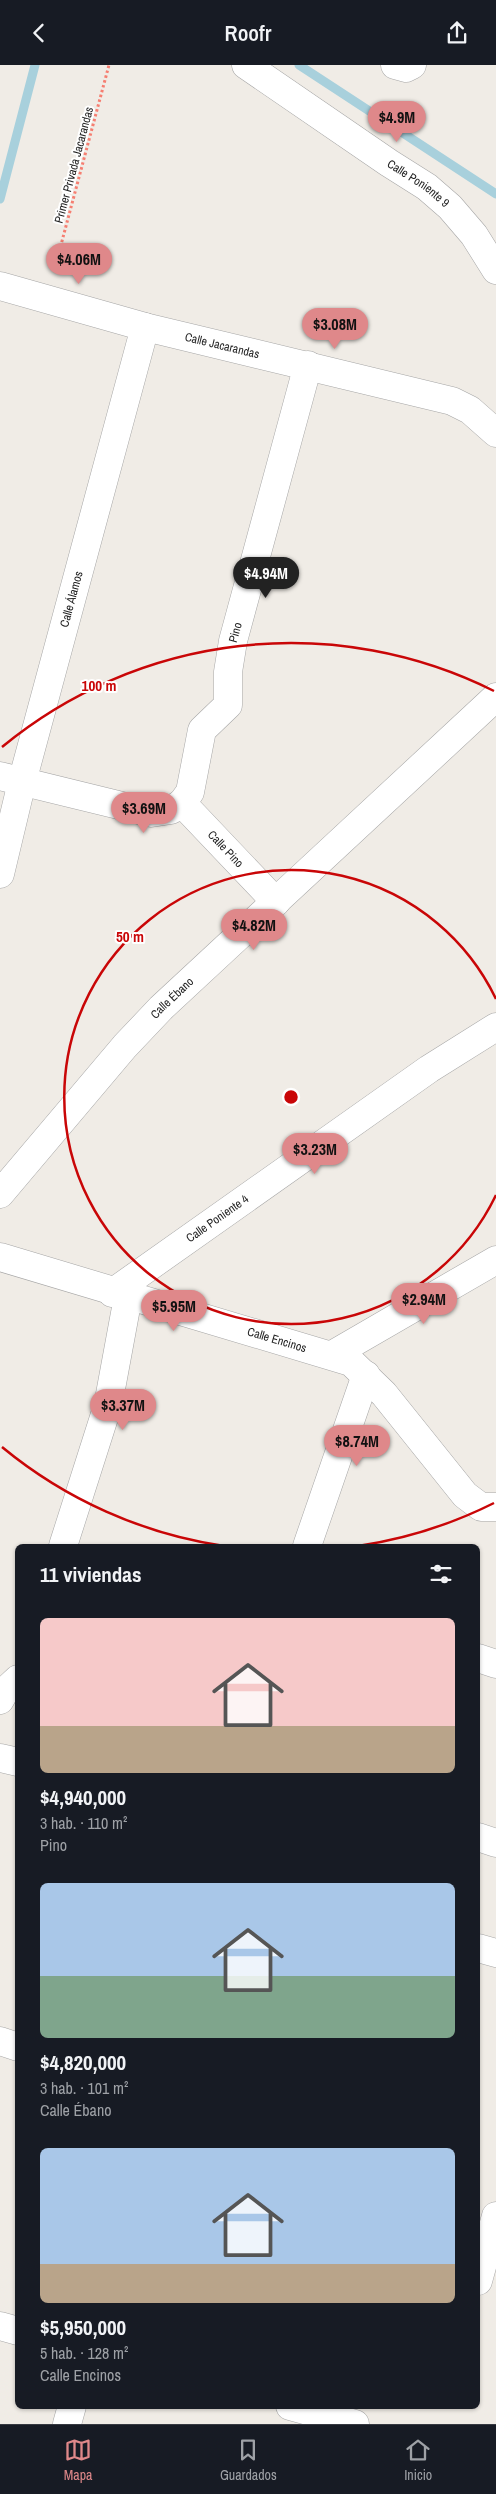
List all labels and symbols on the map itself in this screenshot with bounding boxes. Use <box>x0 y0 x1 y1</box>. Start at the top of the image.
pin: $4.9M <box>362 101 432 143</box>
street label: Primer Privada Jacarandas <box>51 105 97 225</box>
street label: Calle Poniente 9 <box>384 156 453 211</box>
pin: $4.06M <box>38 243 120 285</box>
pin: $3.08M <box>294 307 376 350</box>
street label: Calle Jacarandas <box>183 329 261 362</box>
pin: $4.94M <box>225 557 307 599</box>
street label: Calle Álamos <box>56 569 87 629</box>
street label: Pino <box>225 621 246 644</box>
text: 100 m <box>82 675 116 696</box>
pin: $3.69M <box>103 791 185 834</box>
street label: Calle Pino <box>204 827 247 871</box>
pin: $4.82M <box>213 909 295 951</box>
text: 50 m <box>116 926 144 947</box>
street label: Calle Ébano <box>147 974 197 1022</box>
centre of rings <box>282 1088 300 1106</box>
pin: $3.23M <box>274 1133 356 1175</box>
street label: Calle Poniente 4 <box>183 1191 252 1246</box>
pin: $2.94M <box>383 1283 465 1325</box>
pin: $5.95M <box>133 1289 215 1332</box>
street label: Calle Encinos <box>245 1323 308 1356</box>
pin: $3.37M <box>82 1389 164 1431</box>
pin: $8.74M <box>316 1425 398 1467</box>

